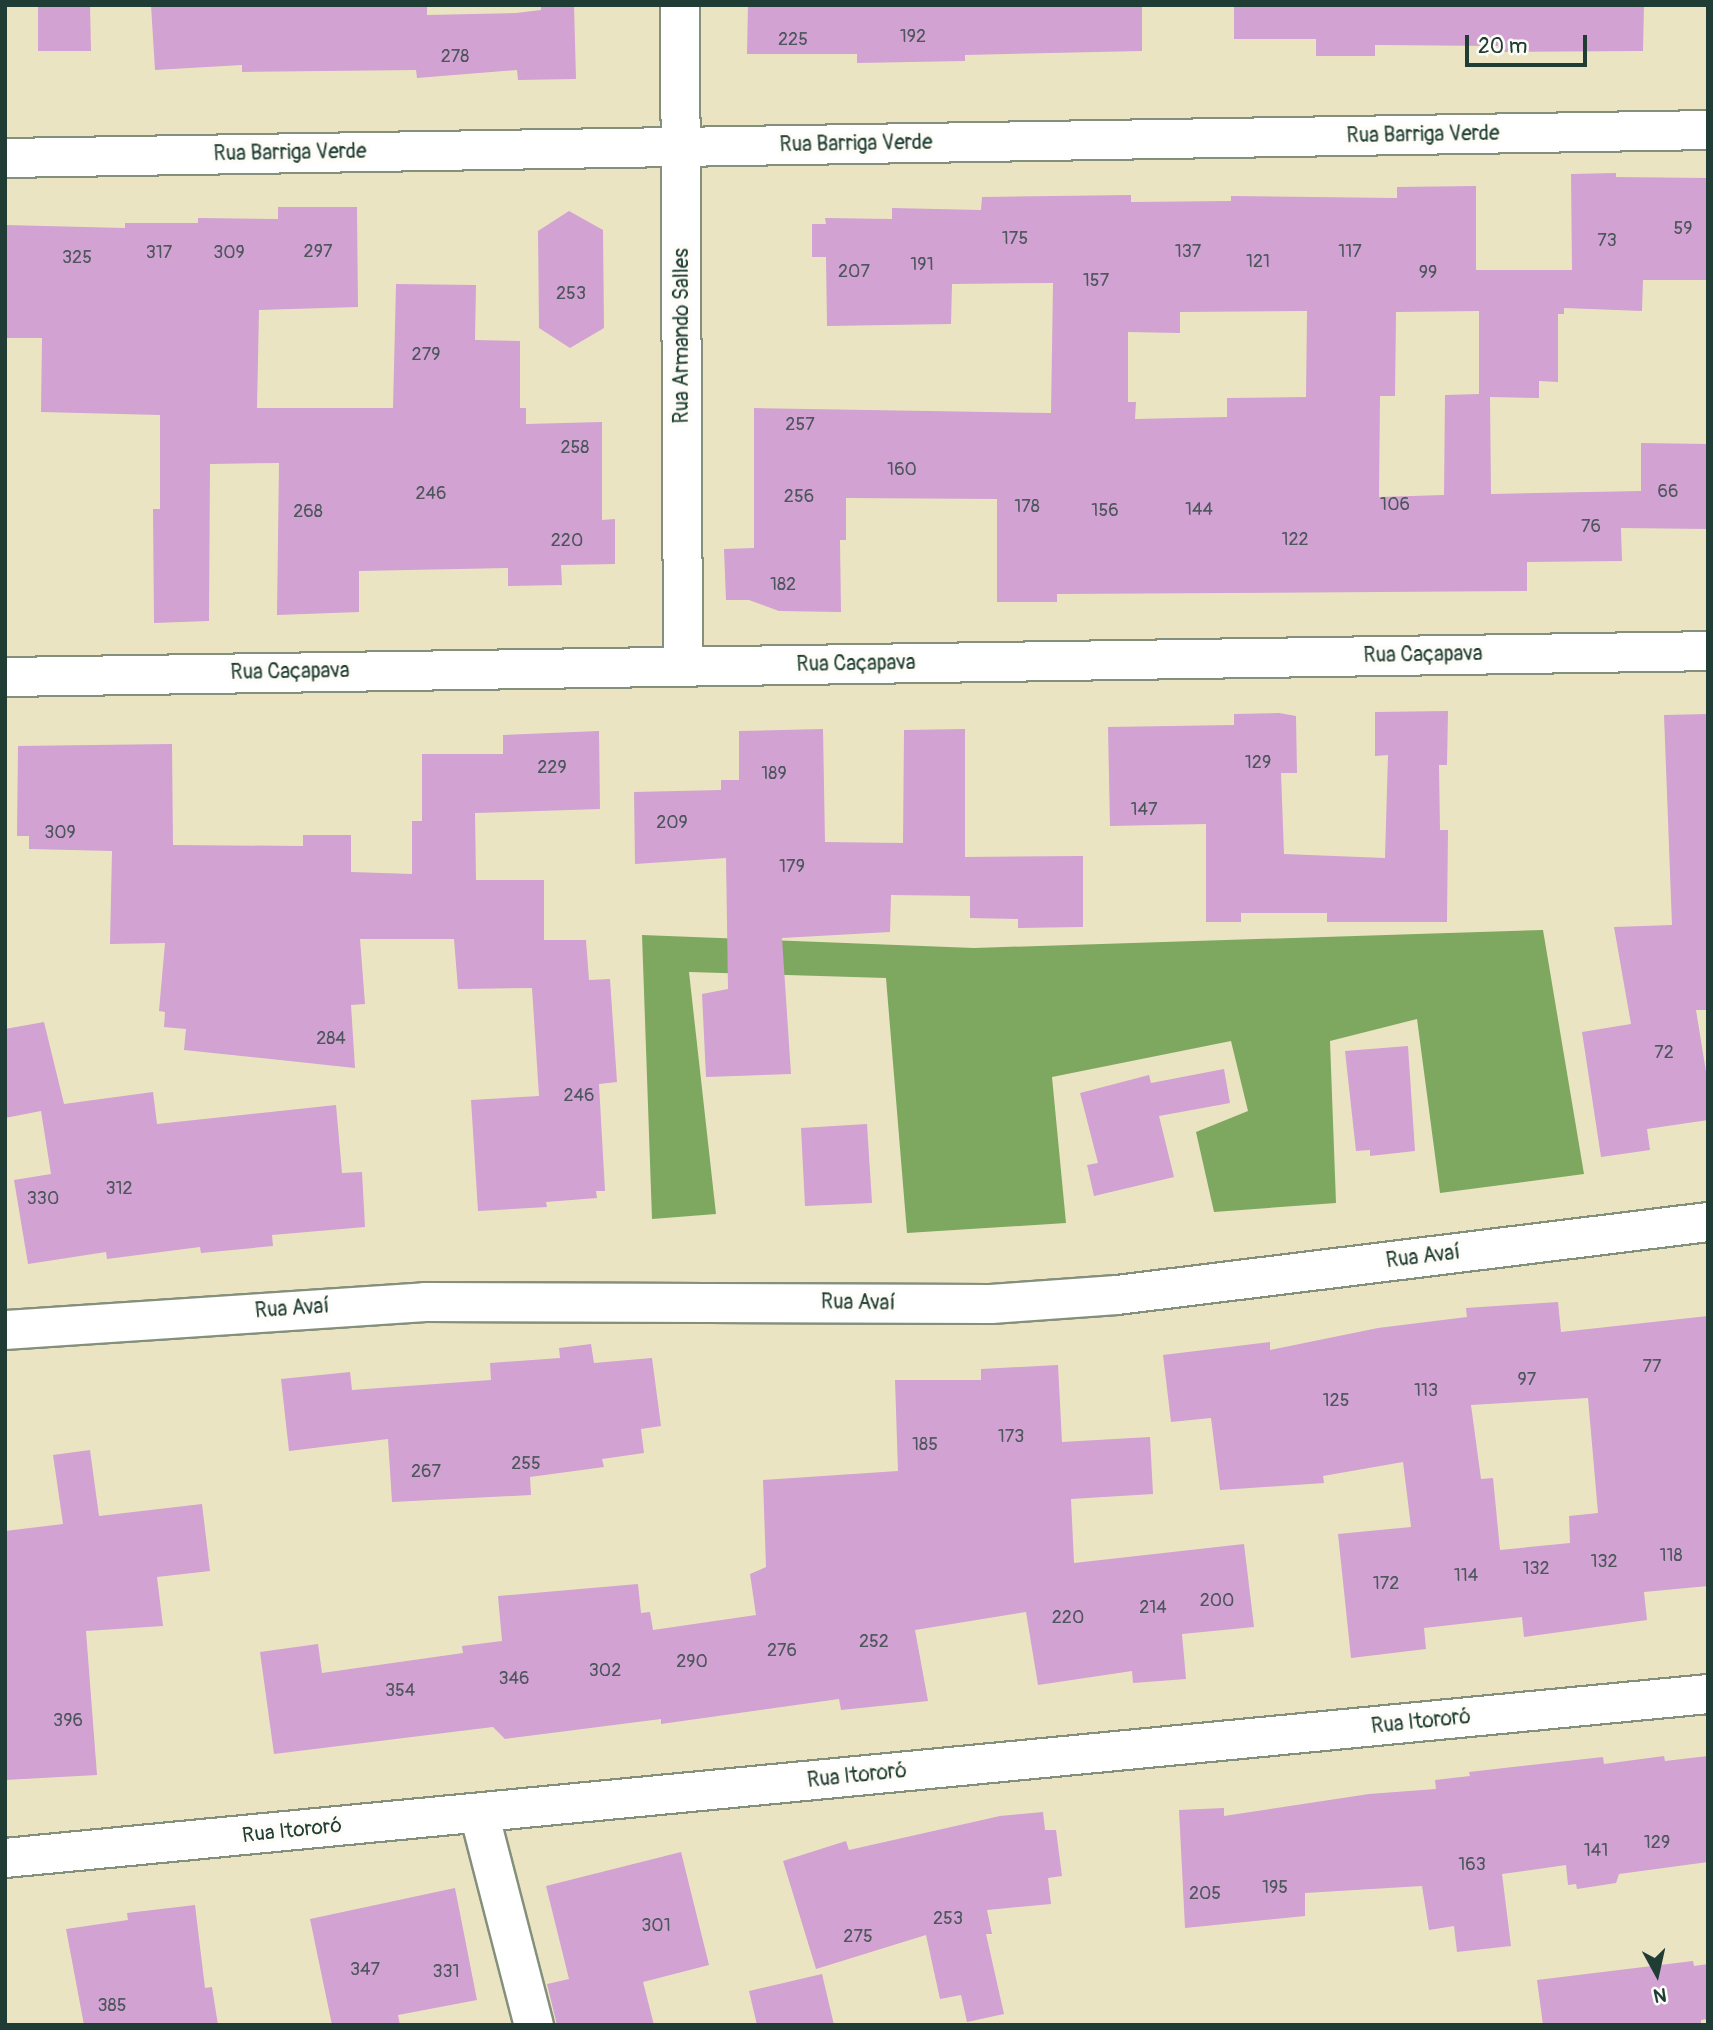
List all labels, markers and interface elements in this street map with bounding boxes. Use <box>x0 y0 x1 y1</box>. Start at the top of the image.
scale bar <box>1468 21 1590 65</box>
house number: 192 <box>900 26 926 48</box>
house number: 225 <box>778 29 808 51</box>
text: 20 m <box>1478 33 1527 60</box>
house number: 278 <box>441 46 469 68</box>
street label: Rua Barriga Verde <box>1346 121 1500 149</box>
street label: Rua Barriga Verde <box>779 130 933 158</box>
street label: Rua Barriga Verde <box>213 139 367 167</box>
house number: 59 <box>1673 218 1693 240</box>
house number: 175 <box>1002 228 1028 250</box>
house number: 73 <box>1597 230 1617 252</box>
house number: 297 <box>304 241 332 263</box>
house number: 137 <box>1175 241 1201 263</box>
house number: 117 <box>1338 241 1362 263</box>
house number: 317 <box>146 242 172 264</box>
house number: 309 <box>213 242 245 264</box>
house number: 325 <box>62 247 92 269</box>
street label: Rua Armando Salles <box>669 248 695 424</box>
house number: 121 <box>1246 251 1270 273</box>
house number: 191 <box>910 254 934 276</box>
house number: 207 <box>838 261 870 283</box>
house number: 99 <box>1419 262 1437 284</box>
house number: 157 <box>1083 270 1109 292</box>
house number: 253 <box>556 283 586 305</box>
house number: 279 <box>412 344 440 366</box>
house number: 257 <box>785 414 815 436</box>
house number: 258 <box>561 437 589 459</box>
house number: 160 <box>887 459 917 481</box>
house number: 66 <box>1658 481 1678 503</box>
house number: 246 <box>416 483 446 505</box>
house number: 256 <box>784 486 814 508</box>
house number: 106 <box>1380 494 1410 516</box>
house number: 178 <box>1014 496 1040 518</box>
house number: 144 <box>1185 499 1213 521</box>
house number: 156 <box>1091 500 1119 522</box>
house number: 268 <box>293 501 323 523</box>
house number: 76 <box>1581 516 1601 538</box>
house number: 122 <box>1281 529 1309 551</box>
house number: 220 <box>551 530 583 552</box>
house number: 182 <box>770 574 796 596</box>
street label: Rua Caçapava <box>1363 641 1483 669</box>
street label: Rua Caçapava <box>796 650 916 678</box>
street label: Rua Caçapava <box>230 658 350 686</box>
house number: 129 <box>1245 752 1271 774</box>
house number: 229 <box>537 757 567 779</box>
house number: 189 <box>761 763 787 785</box>
house number: 147 <box>1131 799 1157 821</box>
house number: 209 <box>656 812 688 834</box>
house number: 309 <box>44 822 76 844</box>
house number: 179 <box>779 856 805 878</box>
house number: 284 <box>316 1028 346 1050</box>
house number: 72 <box>1654 1042 1674 1064</box>
house number: 246 <box>564 1085 594 1107</box>
house number: 312 <box>105 1178 133 1200</box>
house number: 330 <box>27 1188 59 1210</box>
street label: Rua Avaí <box>1384 1240 1462 1274</box>
street label: Rua Avaí <box>821 1290 895 1316</box>
street label: Rua Avaí <box>254 1294 330 1324</box>
house number: 77 <box>1642 1356 1662 1378</box>
house number: 97 <box>1518 1369 1536 1391</box>
house number: 113 <box>1414 1380 1438 1402</box>
house number: 125 <box>1323 1390 1349 1412</box>
house number: 173 <box>998 1426 1024 1448</box>
house number: 185 <box>912 1434 938 1456</box>
house number: 255 <box>511 1453 541 1475</box>
house number: 267 <box>411 1461 441 1483</box>
house number: 118 <box>1659 1545 1683 1567</box>
house number: 132 <box>1590 1551 1618 1573</box>
house number: 132 <box>1522 1558 1550 1580</box>
house number: 114 <box>1454 1565 1478 1587</box>
house number: 172 <box>1373 1573 1399 1595</box>
house number: 200 <box>1200 1590 1234 1612</box>
house number: 214 <box>1139 1597 1167 1619</box>
house number: 220 <box>1052 1607 1084 1629</box>
house number: 252 <box>859 1631 889 1653</box>
house number: 276 <box>767 1640 797 1662</box>
house number: 290 <box>676 1651 708 1673</box>
house number: 302 <box>589 1660 621 1682</box>
house number: 346 <box>499 1668 529 1690</box>
house number: 354 <box>385 1680 415 1702</box>
street label: Rua Itororó <box>1370 1704 1472 1740</box>
house number: 396 <box>53 1710 83 1732</box>
street label: Rua Itororó <box>806 1758 908 1794</box>
street label: Rua Itororó <box>241 1813 343 1849</box>
house number: 129 <box>1644 1832 1670 1854</box>
house number: 141 <box>1584 1840 1608 1862</box>
house number: 163 <box>1458 1854 1486 1876</box>
house number: 195 <box>1262 1877 1288 1899</box>
house number: 205 <box>1189 1883 1221 1905</box>
house number: 253 <box>933 1908 963 1930</box>
house number: 301 <box>641 1915 671 1937</box>
house number: 275 <box>843 1926 873 1948</box>
north arrow <box>1622 1939 1692 2009</box>
house number: 347 <box>350 1959 380 1981</box>
house number: 331 <box>432 1961 460 1983</box>
text: N <box>1652 1982 1668 2008</box>
house number: 385 <box>98 1995 126 2017</box>

